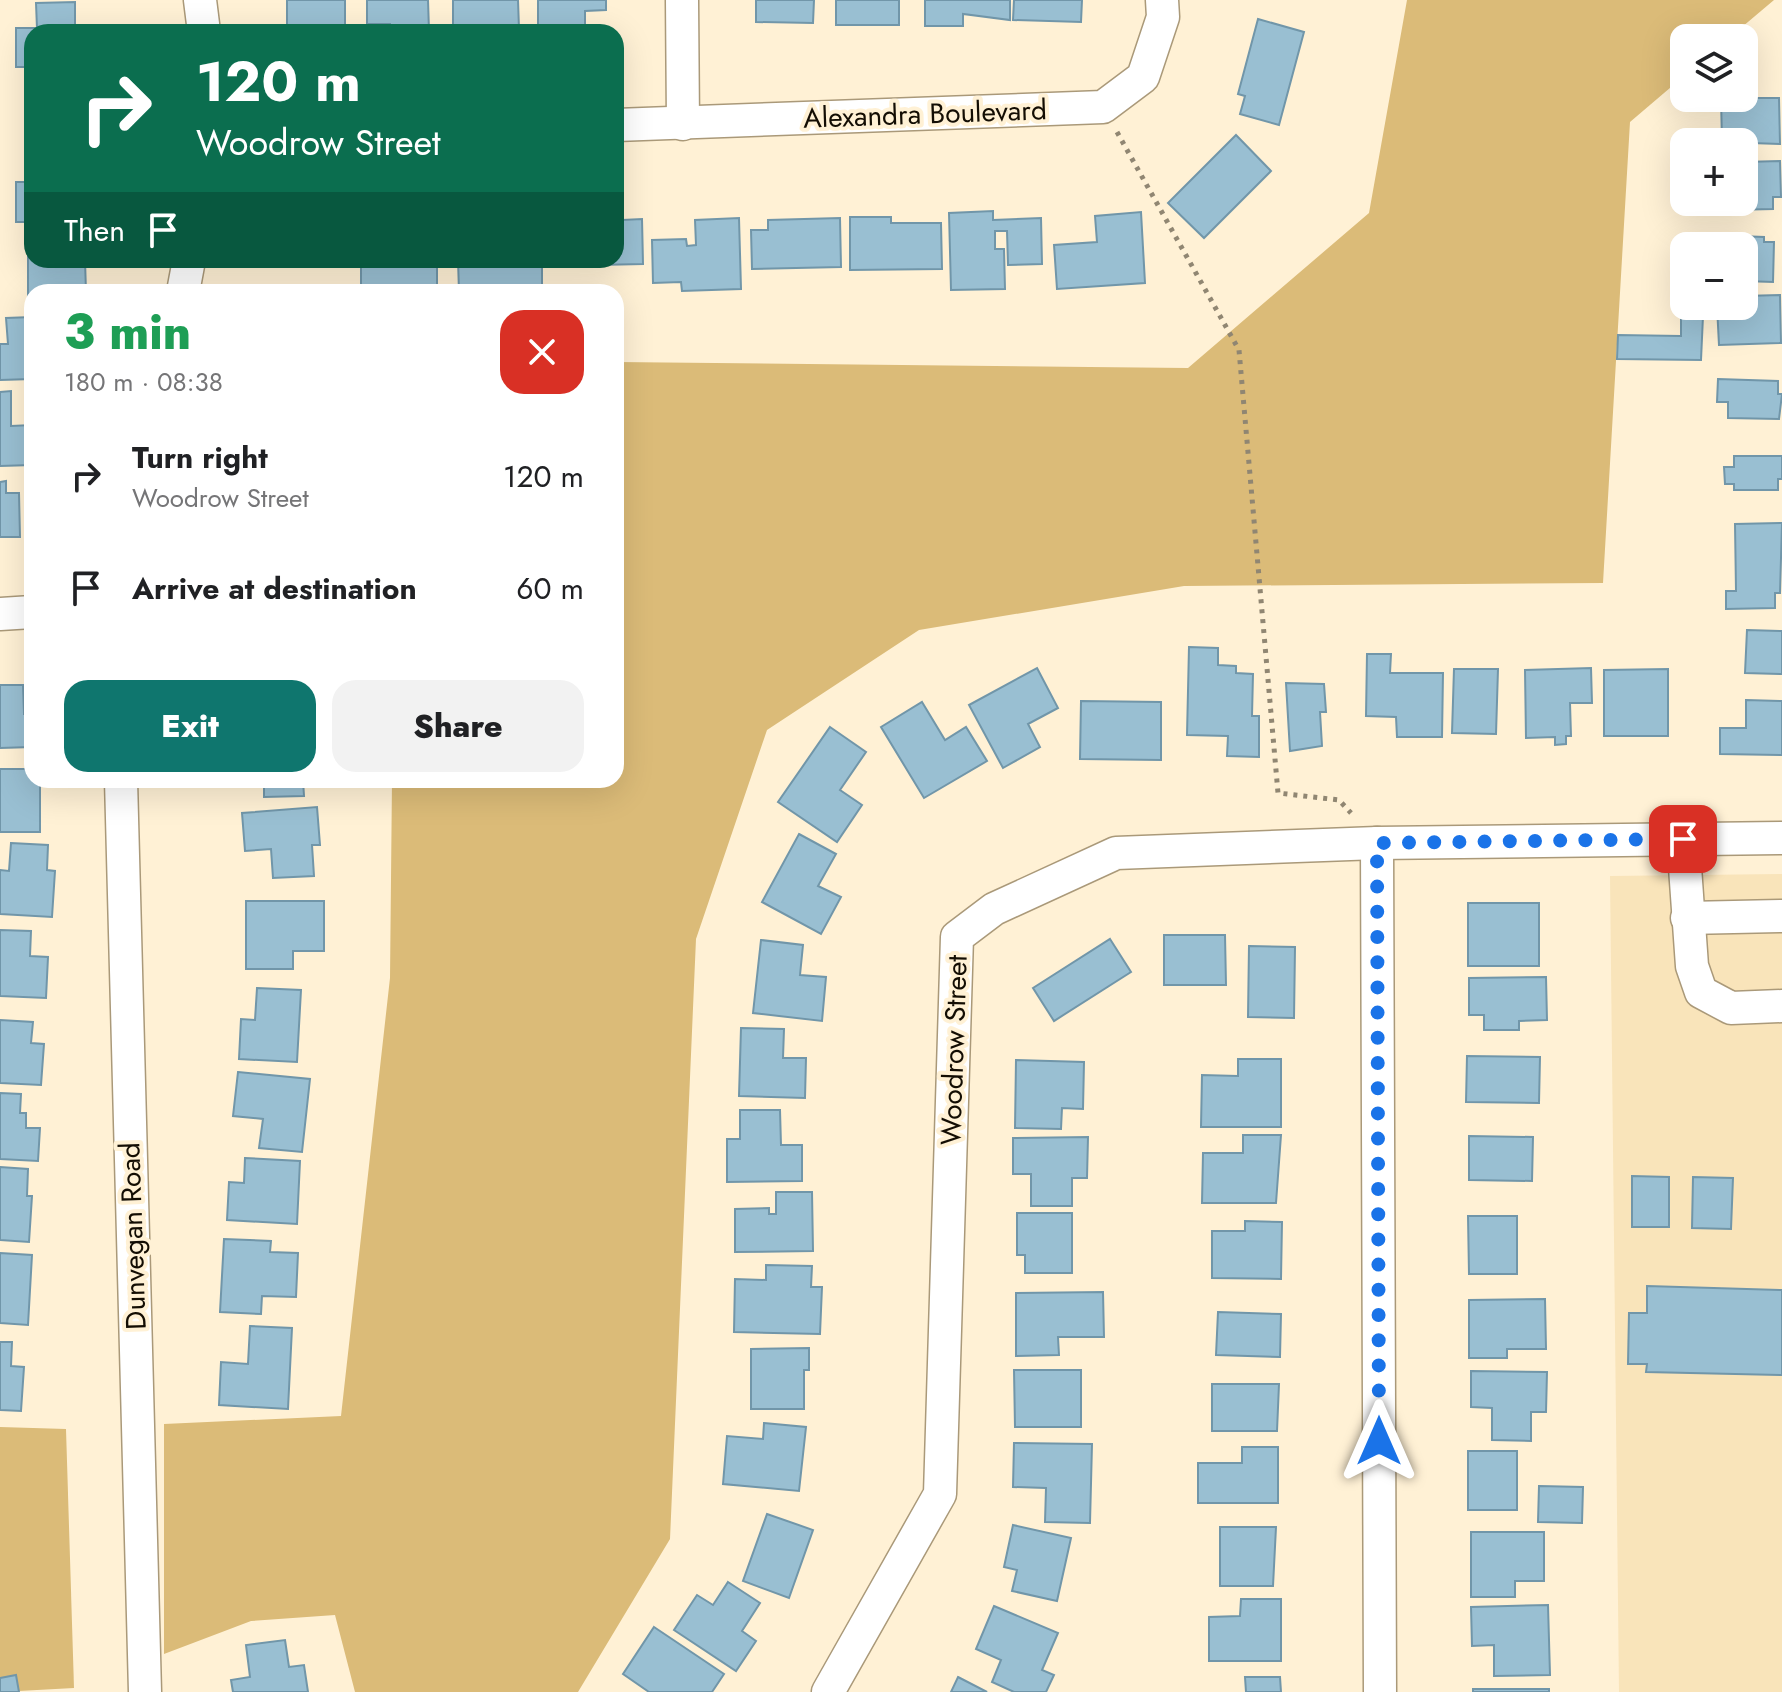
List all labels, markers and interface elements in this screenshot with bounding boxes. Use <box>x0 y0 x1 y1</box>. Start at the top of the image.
map controls <box>1670 24 1758 320</box>
button: layers <box>1670 24 1758 112</box>
text: 120 m <box>196 41 361 122</box>
icon: right <box>64 56 168 160</box>
street label: Alexandra Boulevard <box>803 89 1047 139</box>
text: Woodrow Street <box>196 116 441 168</box>
button: + <box>1670 128 1758 216</box>
icon: arrive <box>141 208 185 252</box>
text: Then <box>64 209 125 252</box>
button: − <box>1670 232 1758 320</box>
text: 3 min <box>64 298 191 367</box>
button: close <box>500 310 584 394</box>
text: 180 m · 08:38 <box>64 363 223 401</box>
text: Turn right <box>132 436 268 479</box>
icon: right <box>64 454 108 498</box>
text: 120 m <box>503 455 584 498</box>
text: Woodrow Street <box>132 479 309 517</box>
icon: arrive <box>64 566 108 610</box>
text: Arrive at destination <box>132 567 417 610</box>
text: 60 m <box>516 567 584 610</box>
button: Exit <box>64 680 316 772</box>
button: Share <box>332 680 584 772</box>
pin <box>1649 805 1717 873</box>
icon: arrive <box>1661 817 1705 861</box>
street label: Woodrow Street <box>930 954 978 1146</box>
street label: Dunvegan Road <box>109 1142 157 1330</box>
position arrow <box>1337 1399 1421 1483</box>

